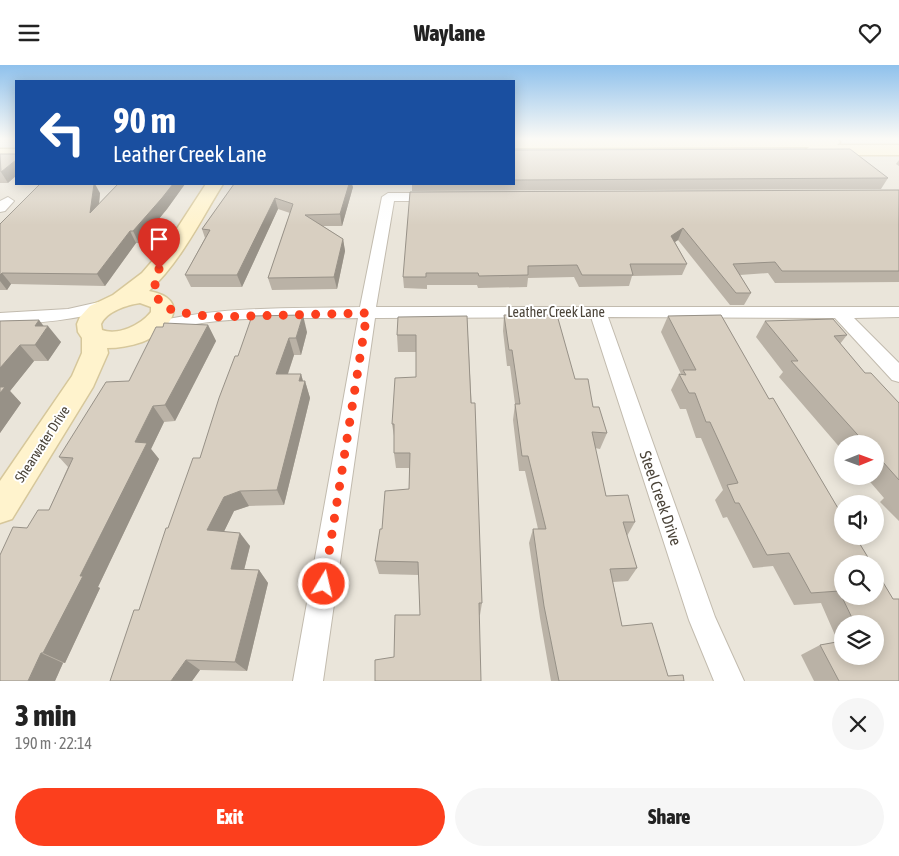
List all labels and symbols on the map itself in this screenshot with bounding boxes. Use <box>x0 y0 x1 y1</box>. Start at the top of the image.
pin <box>138 218 180 269</box>
street label: Leather Creek Lane <box>507 304 605 320</box>
street label: Shearwater Drive <box>11 403 73 485</box>
north arrow <box>834 435 884 485</box>
street label: Steel Creek Drive <box>636 448 686 548</box>
position arrow <box>297 557 349 609</box>

